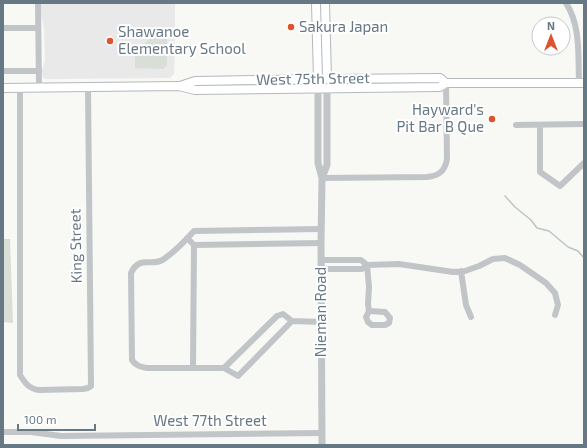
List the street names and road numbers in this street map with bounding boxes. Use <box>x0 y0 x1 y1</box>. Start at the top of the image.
street label: West 75th Street <box>256 68 370 88</box>
street label: King Street <box>65 208 85 284</box>
street label: Nieman Road <box>311 267 329 357</box>
street label: West 77th Street <box>153 411 267 429</box>

